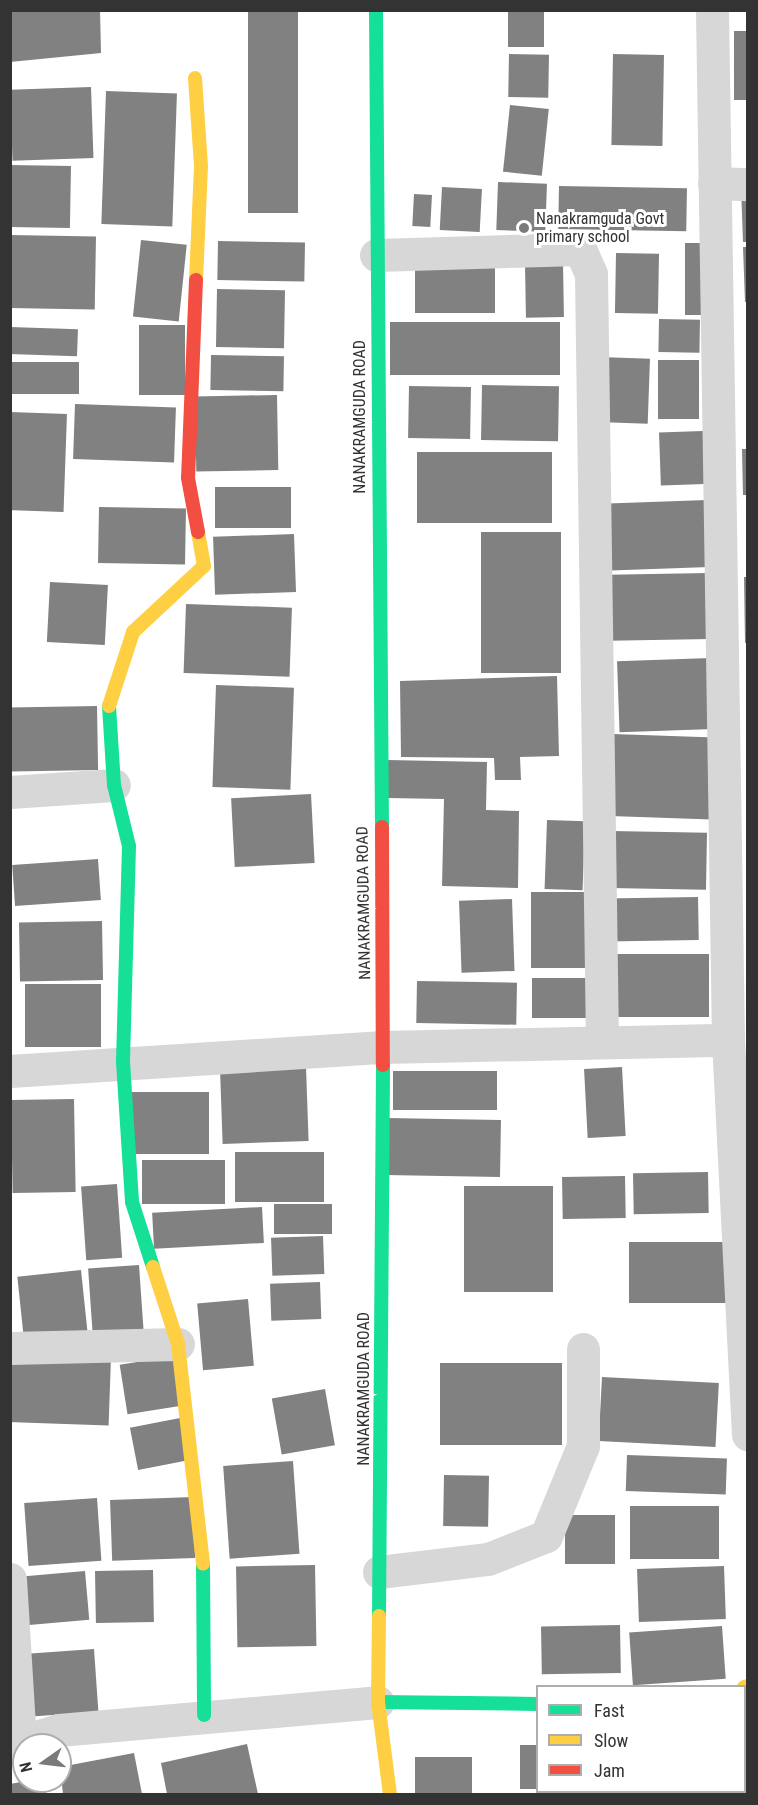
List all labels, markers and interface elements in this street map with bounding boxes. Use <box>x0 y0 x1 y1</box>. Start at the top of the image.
place label: Nanakramguda Govt primary school <box>536 209 664 247</box>
marker: Nanakramguda Govt primary school <box>517 221 531 235</box>
street label: NANAKRAMGUDA ROAD <box>350 340 370 494</box>
street label: NANAKRAMGUDA ROAD <box>353 826 375 980</box>
street label: NANAKRAMGUDA ROAD <box>354 1312 374 1466</box>
legend <box>536 1685 746 1793</box>
text: Fast <box>594 1700 625 1721</box>
text: Slow <box>594 1730 628 1751</box>
north arrow <box>12 1733 72 1793</box>
text: N <box>16 1760 36 1774</box>
text: Jam <box>594 1760 625 1781</box>

